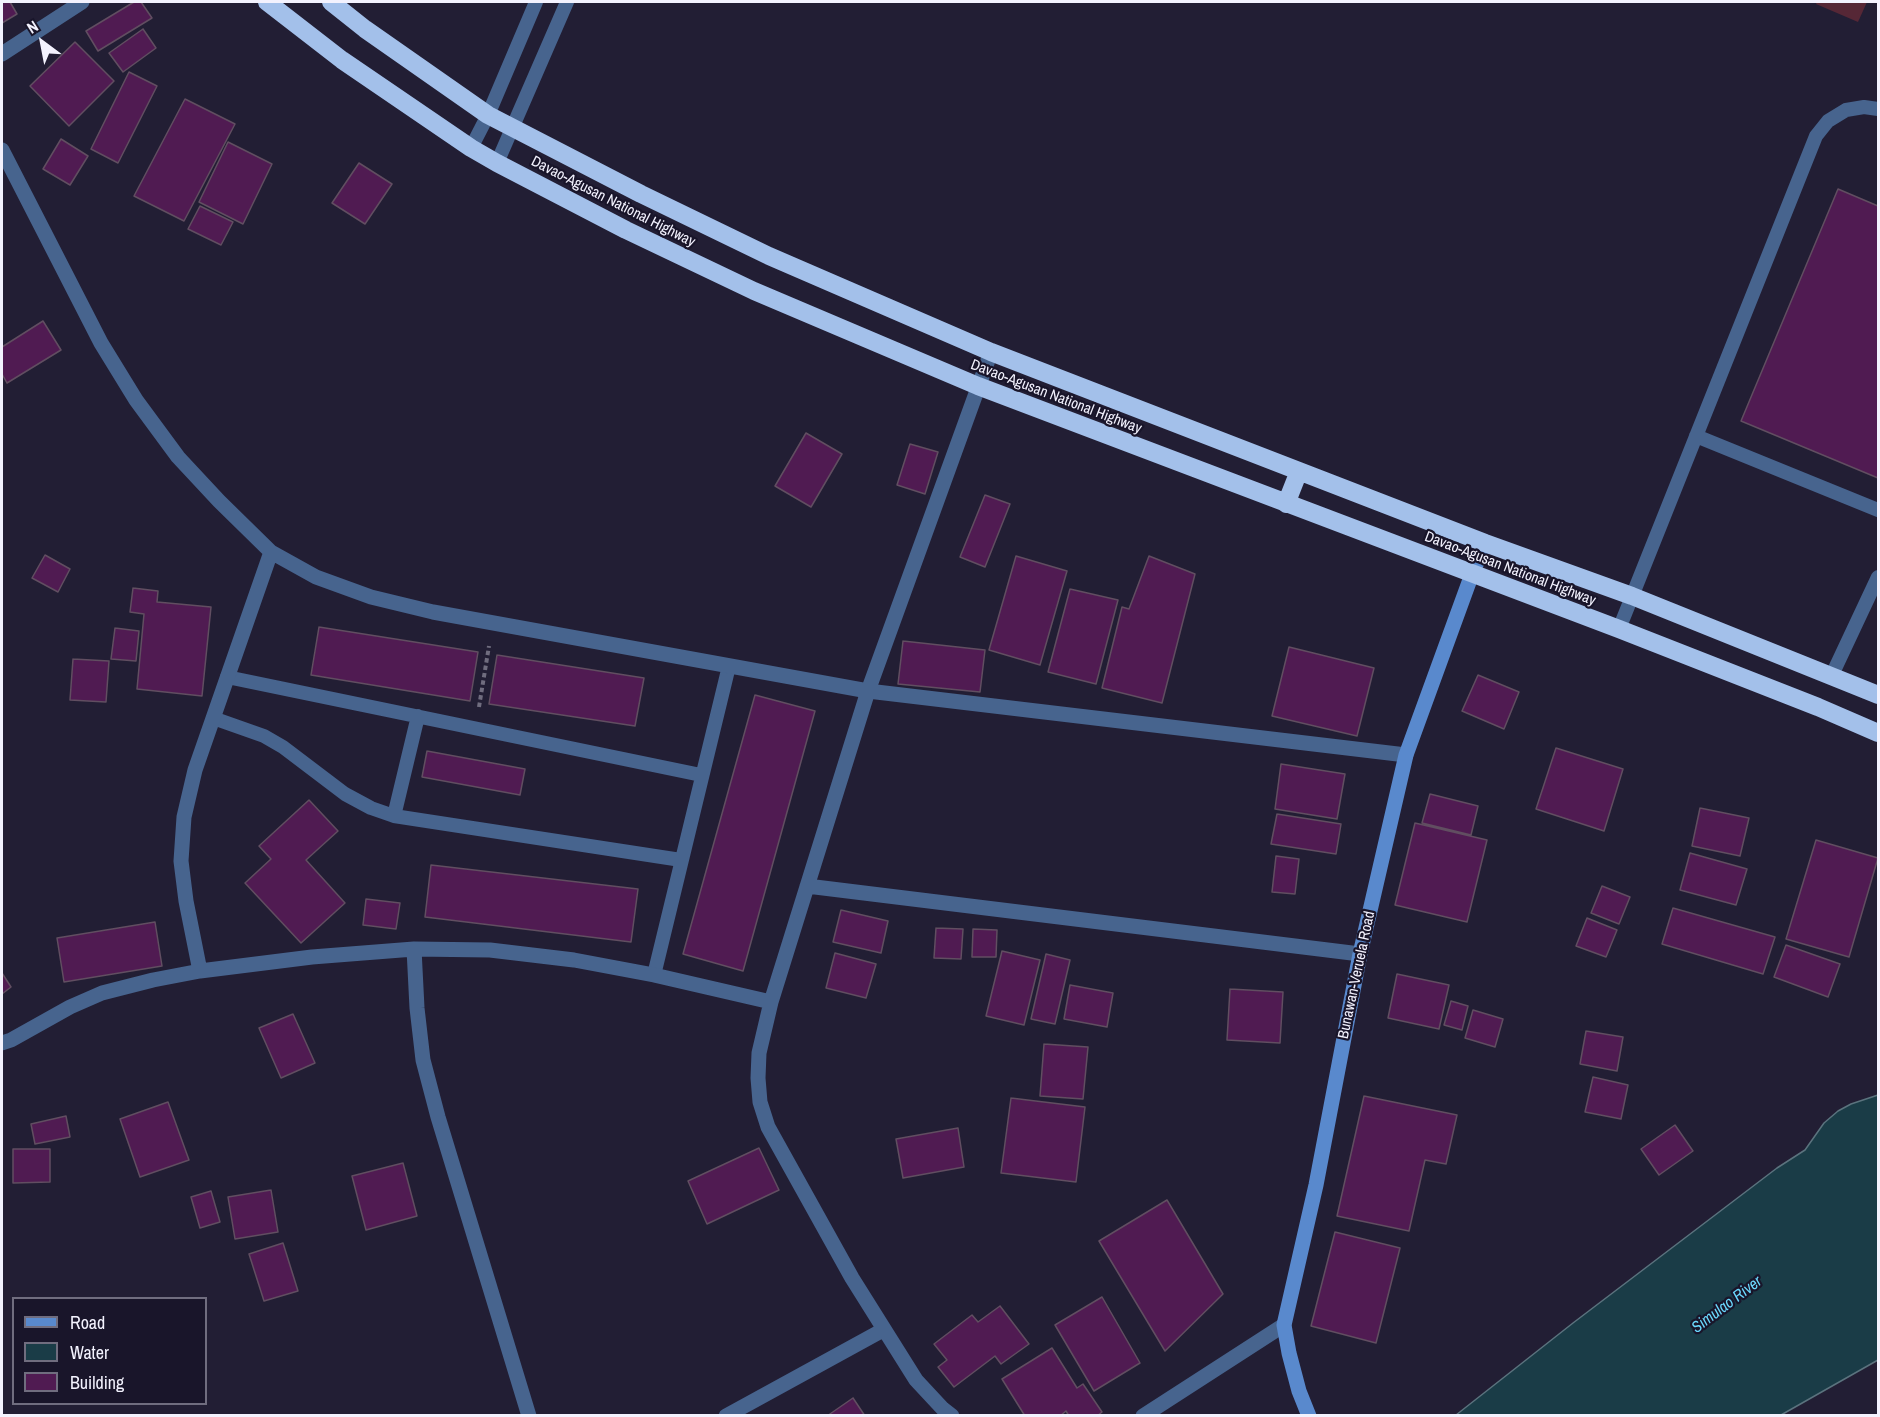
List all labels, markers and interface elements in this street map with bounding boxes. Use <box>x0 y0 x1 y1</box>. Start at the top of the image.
north arrow <box>12 12 72 72</box>
text: N <box>23 15 42 39</box>
street label: Davao-Agusan National Highway <box>528 153 698 251</box>
street label: Davao-Agusan National Highway <box>968 356 1144 438</box>
street label: Davao-Agusan National Highway <box>1422 528 1598 610</box>
street label: Bunawan-Veruela Road <box>1335 910 1379 1040</box>
water label: Simulao River <box>1688 1272 1766 1338</box>
legend <box>12 1297 207 1405</box>
text: Road <box>70 1310 105 1335</box>
text: Water <box>70 1340 109 1365</box>
text: Building <box>70 1370 124 1395</box>

